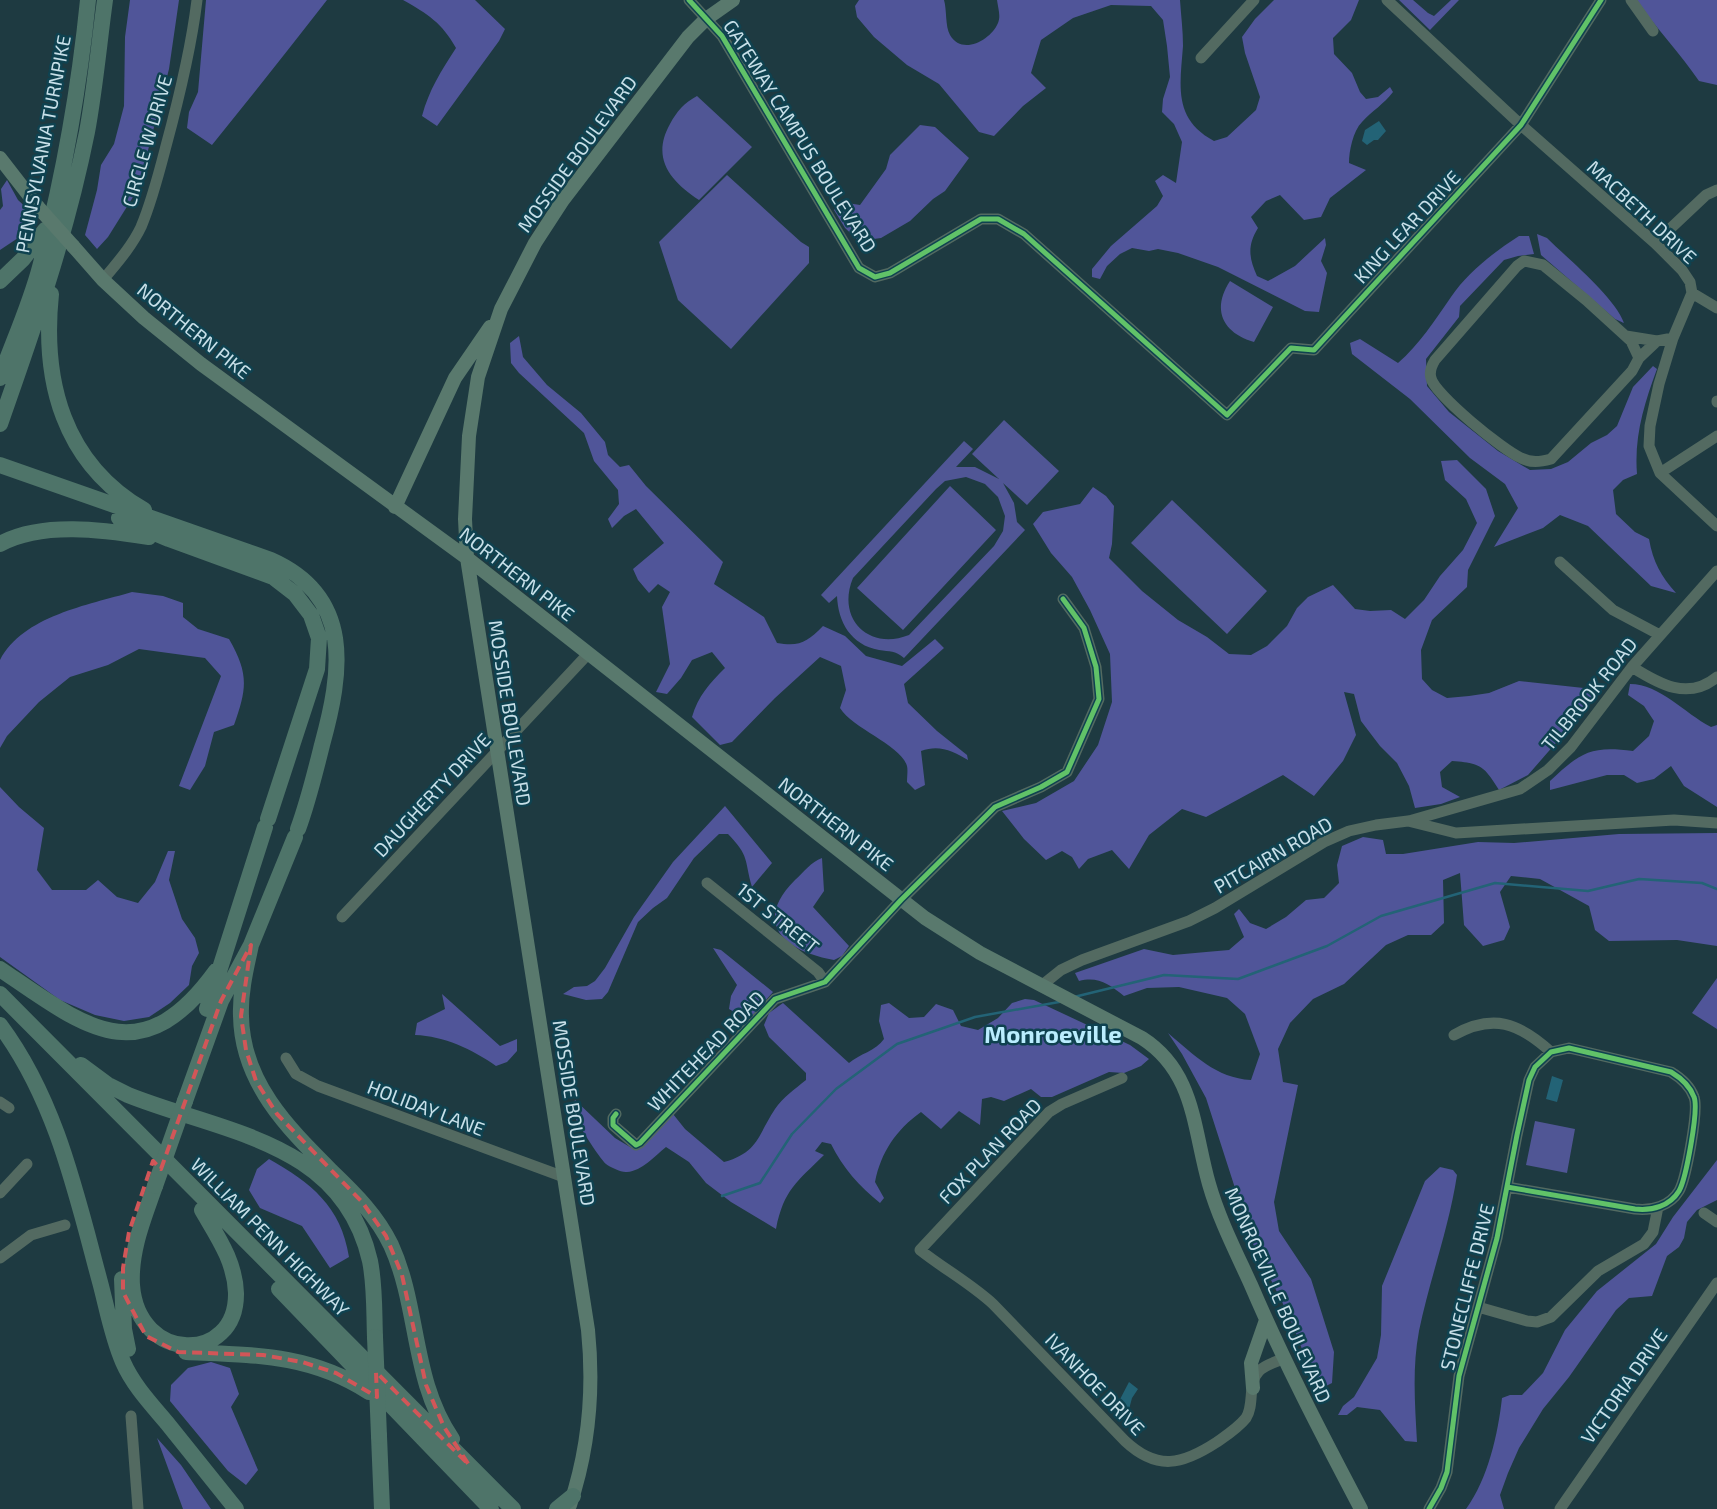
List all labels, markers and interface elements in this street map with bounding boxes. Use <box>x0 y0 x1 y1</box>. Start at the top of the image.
street label: GATEWAY CAMPUS BOULEVARD <box>719 15 882 256</box>
street label: PENNSYLVANIA TURNPIKE <box>10 33 75 255</box>
street label: MOSSIDE BOULEVARD <box>512 71 641 236</box>
street label: CIRCLE W DRIVE <box>117 72 176 210</box>
street label: MACBETH DRIVE <box>1583 155 1702 268</box>
street label: KING LEAR DRIVE <box>1349 166 1465 288</box>
street label: NORTHERN PIKE <box>133 278 256 383</box>
street label: NORTHERN PIKE <box>455 522 579 626</box>
street label: MOSSIDE BOULEVARD <box>484 618 537 807</box>
street label: TILBROOK ROAD <box>1536 633 1641 755</box>
street label: DAUGHERTY DRIVE <box>368 728 495 861</box>
street label: NORTHERN PIKE <box>774 772 898 876</box>
street label: PITCAIRN ROAD <box>1210 811 1336 898</box>
street label: 1ST STREET <box>733 878 824 958</box>
street label: WHITEHEAD ROAD <box>642 986 769 1116</box>
street label: MOSSIDE BOULEVARD <box>548 1018 601 1207</box>
district label: Monroeville <box>984 1019 1122 1048</box>
street label: HOLIDAY LANE <box>364 1075 488 1140</box>
street label: FOX PLAN ROAD <box>934 1093 1046 1208</box>
street label: WILLIAM PENN HIGHWAY <box>186 1153 354 1321</box>
street label: MONROEVILLE BOULEVARD <box>1220 1183 1336 1406</box>
street label: STONECLIFFE DRIVE <box>1435 1201 1498 1372</box>
street label: VICTORIA DRIVE <box>1576 1324 1672 1447</box>
street label: IVANHOE DRIVE <box>1041 1328 1150 1439</box>

